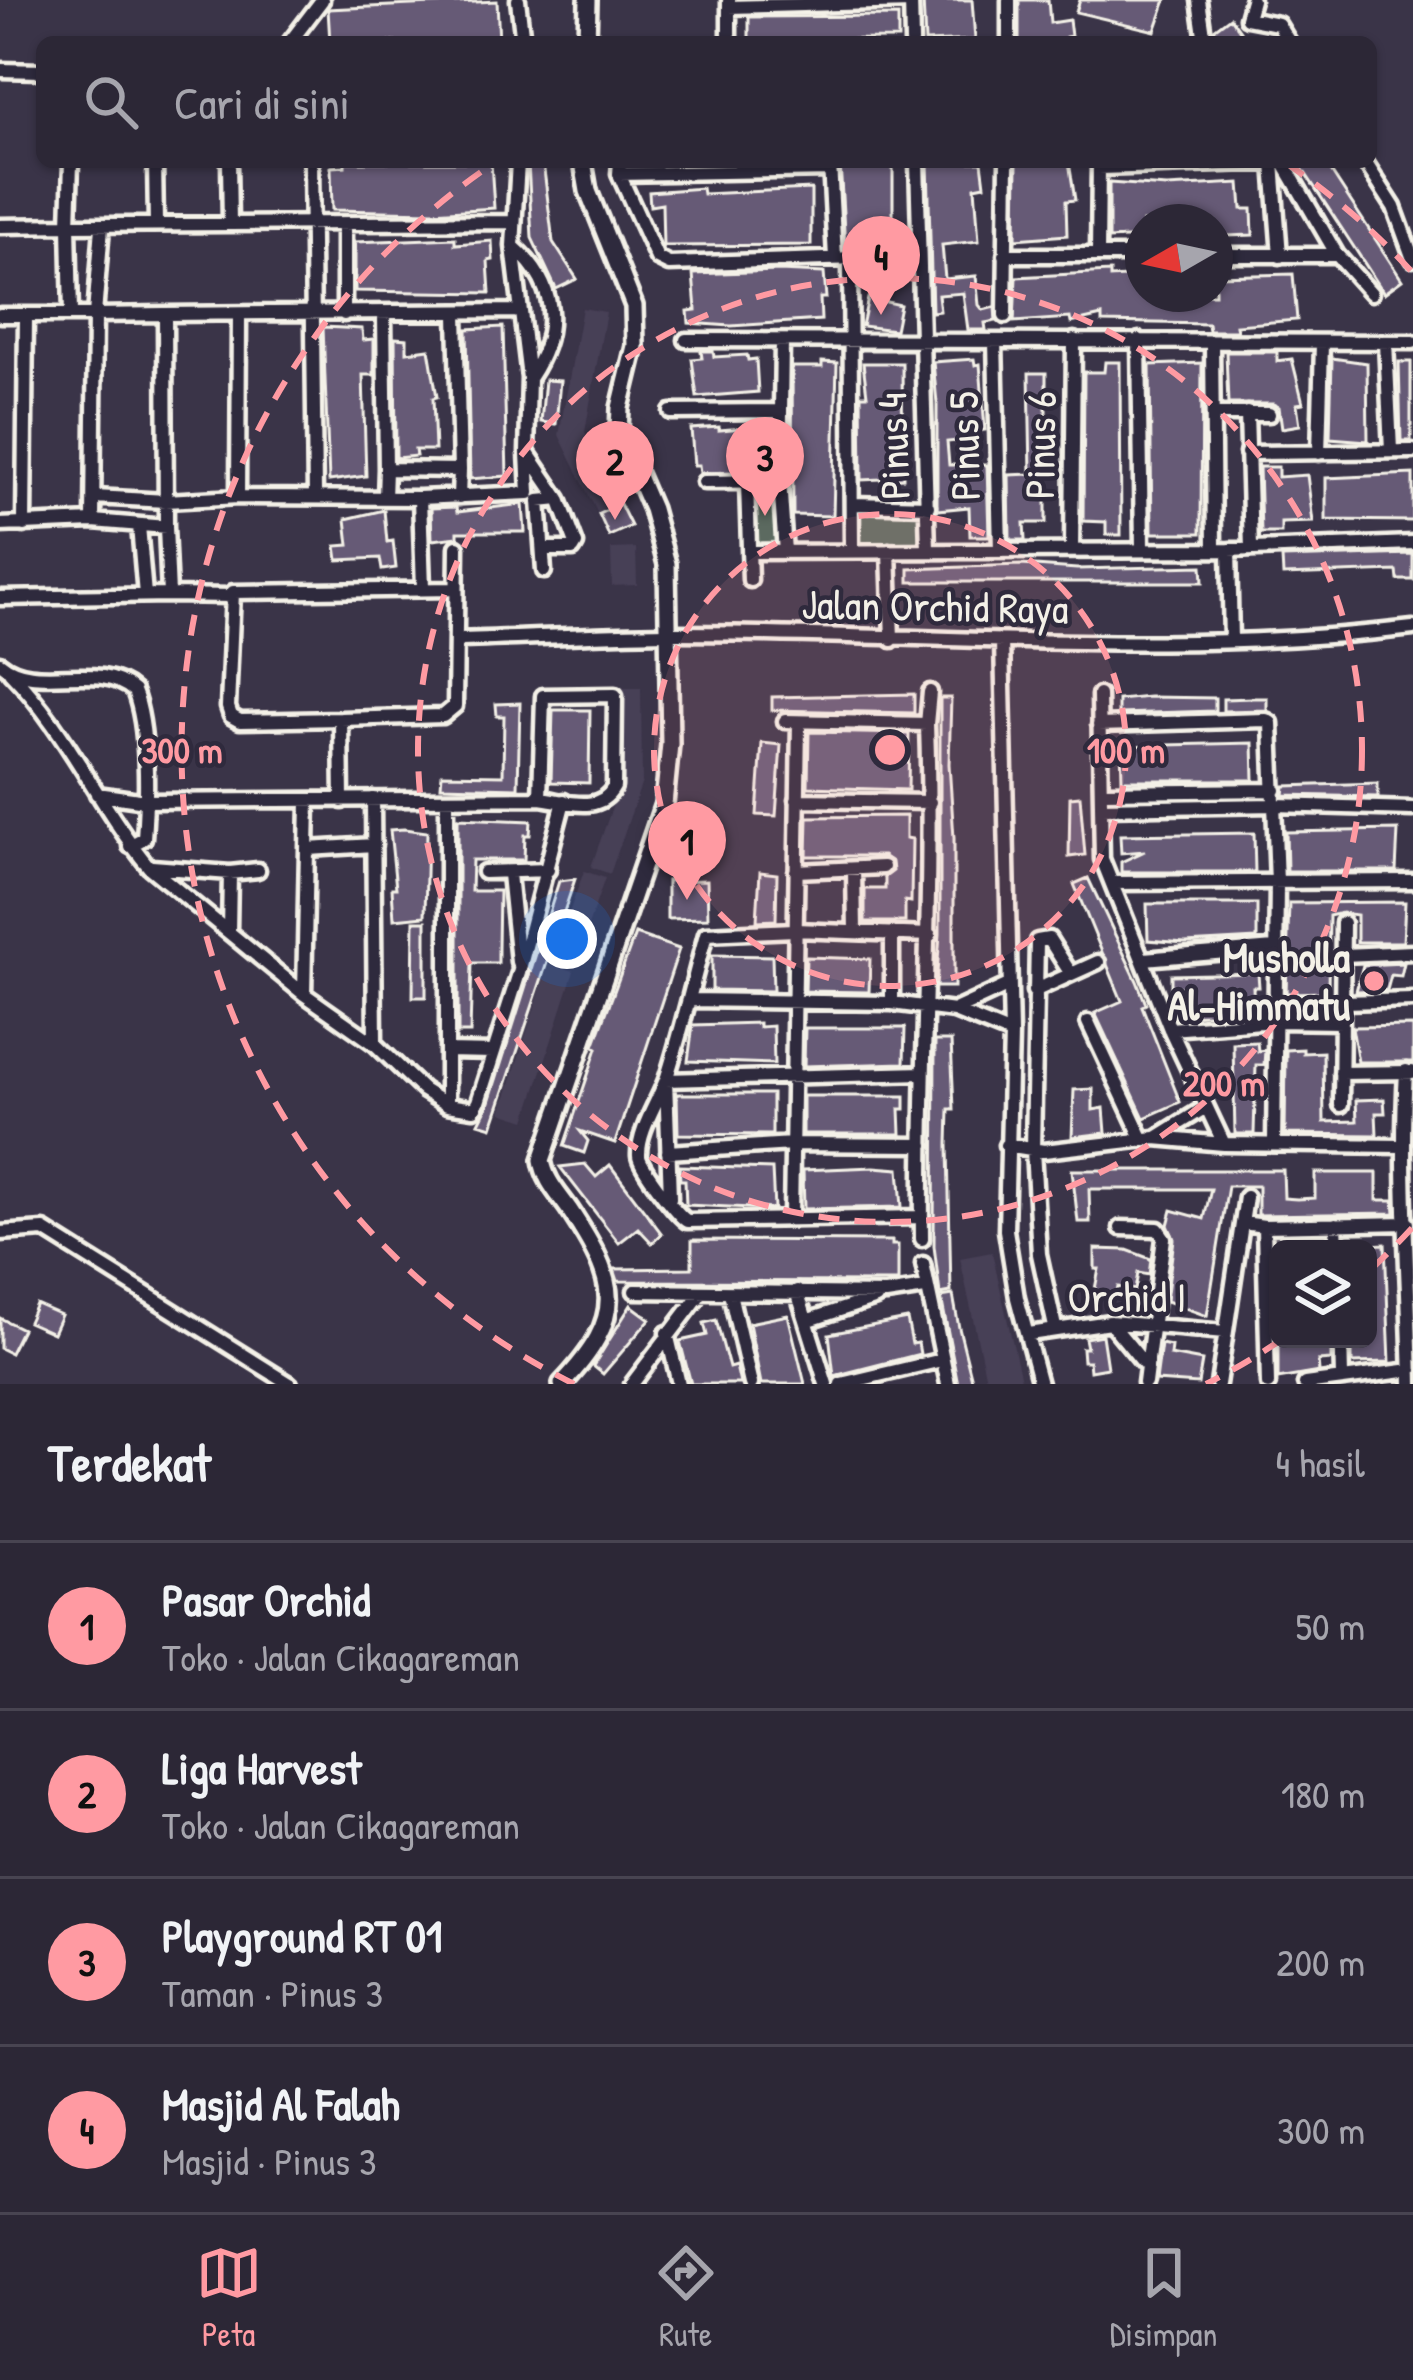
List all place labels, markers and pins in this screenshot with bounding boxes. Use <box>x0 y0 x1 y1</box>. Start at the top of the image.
pin: 4 <box>842 216 920 315</box>
pin: 3 <box>726 417 804 516</box>
pin: 2 <box>576 421 654 520</box>
centre of rings <box>869 729 911 771</box>
pin: 1 <box>648 801 726 900</box>
place label: Musholla Al-Himmatu <box>1167 928 1351 1033</box>
marker: Musholla Al-Himmatu <box>1361 968 1387 994</box>

